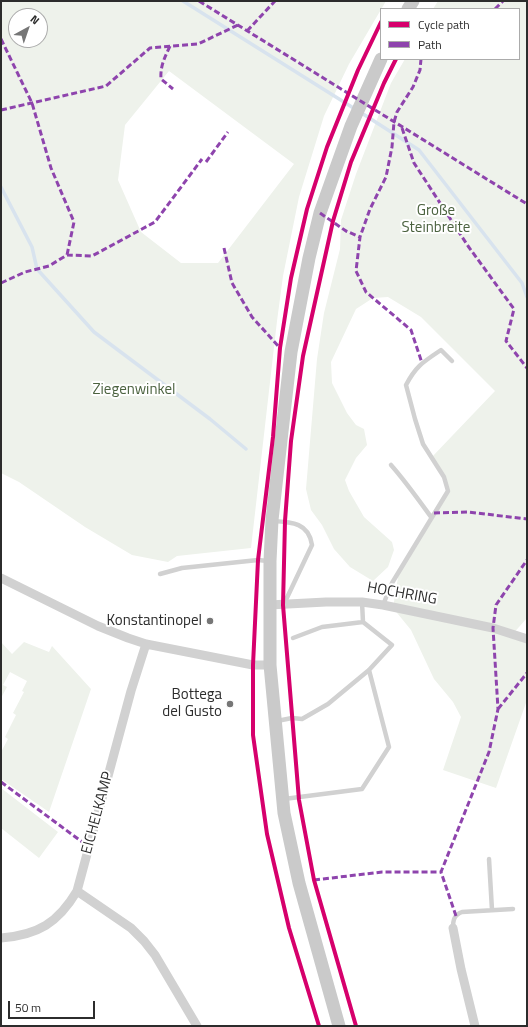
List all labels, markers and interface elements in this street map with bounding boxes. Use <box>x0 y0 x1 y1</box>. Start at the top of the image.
north arrow <box>8 8 48 48</box>
legend <box>380 8 520 60</box>
text: N <box>27 11 43 28</box>
text: Cycle path <box>418 15 470 34</box>
text: Path <box>418 35 442 54</box>
park label: Große Steinbreite <box>402 202 470 237</box>
park label: Ziegenwinkel <box>93 381 175 399</box>
street label: HOCHRING <box>366 579 438 609</box>
place label: Konstantinopel <box>106 612 202 630</box>
marker: Konstantinopel <box>205 616 215 626</box>
place label: Bottega del Gusto <box>162 686 222 721</box>
marker: Bottega del Gusto <box>225 699 235 709</box>
street label: EICHELKAMP <box>78 770 118 856</box>
scale bar <box>10 993 97 1019</box>
text: 50 m <box>15 998 41 1017</box>

